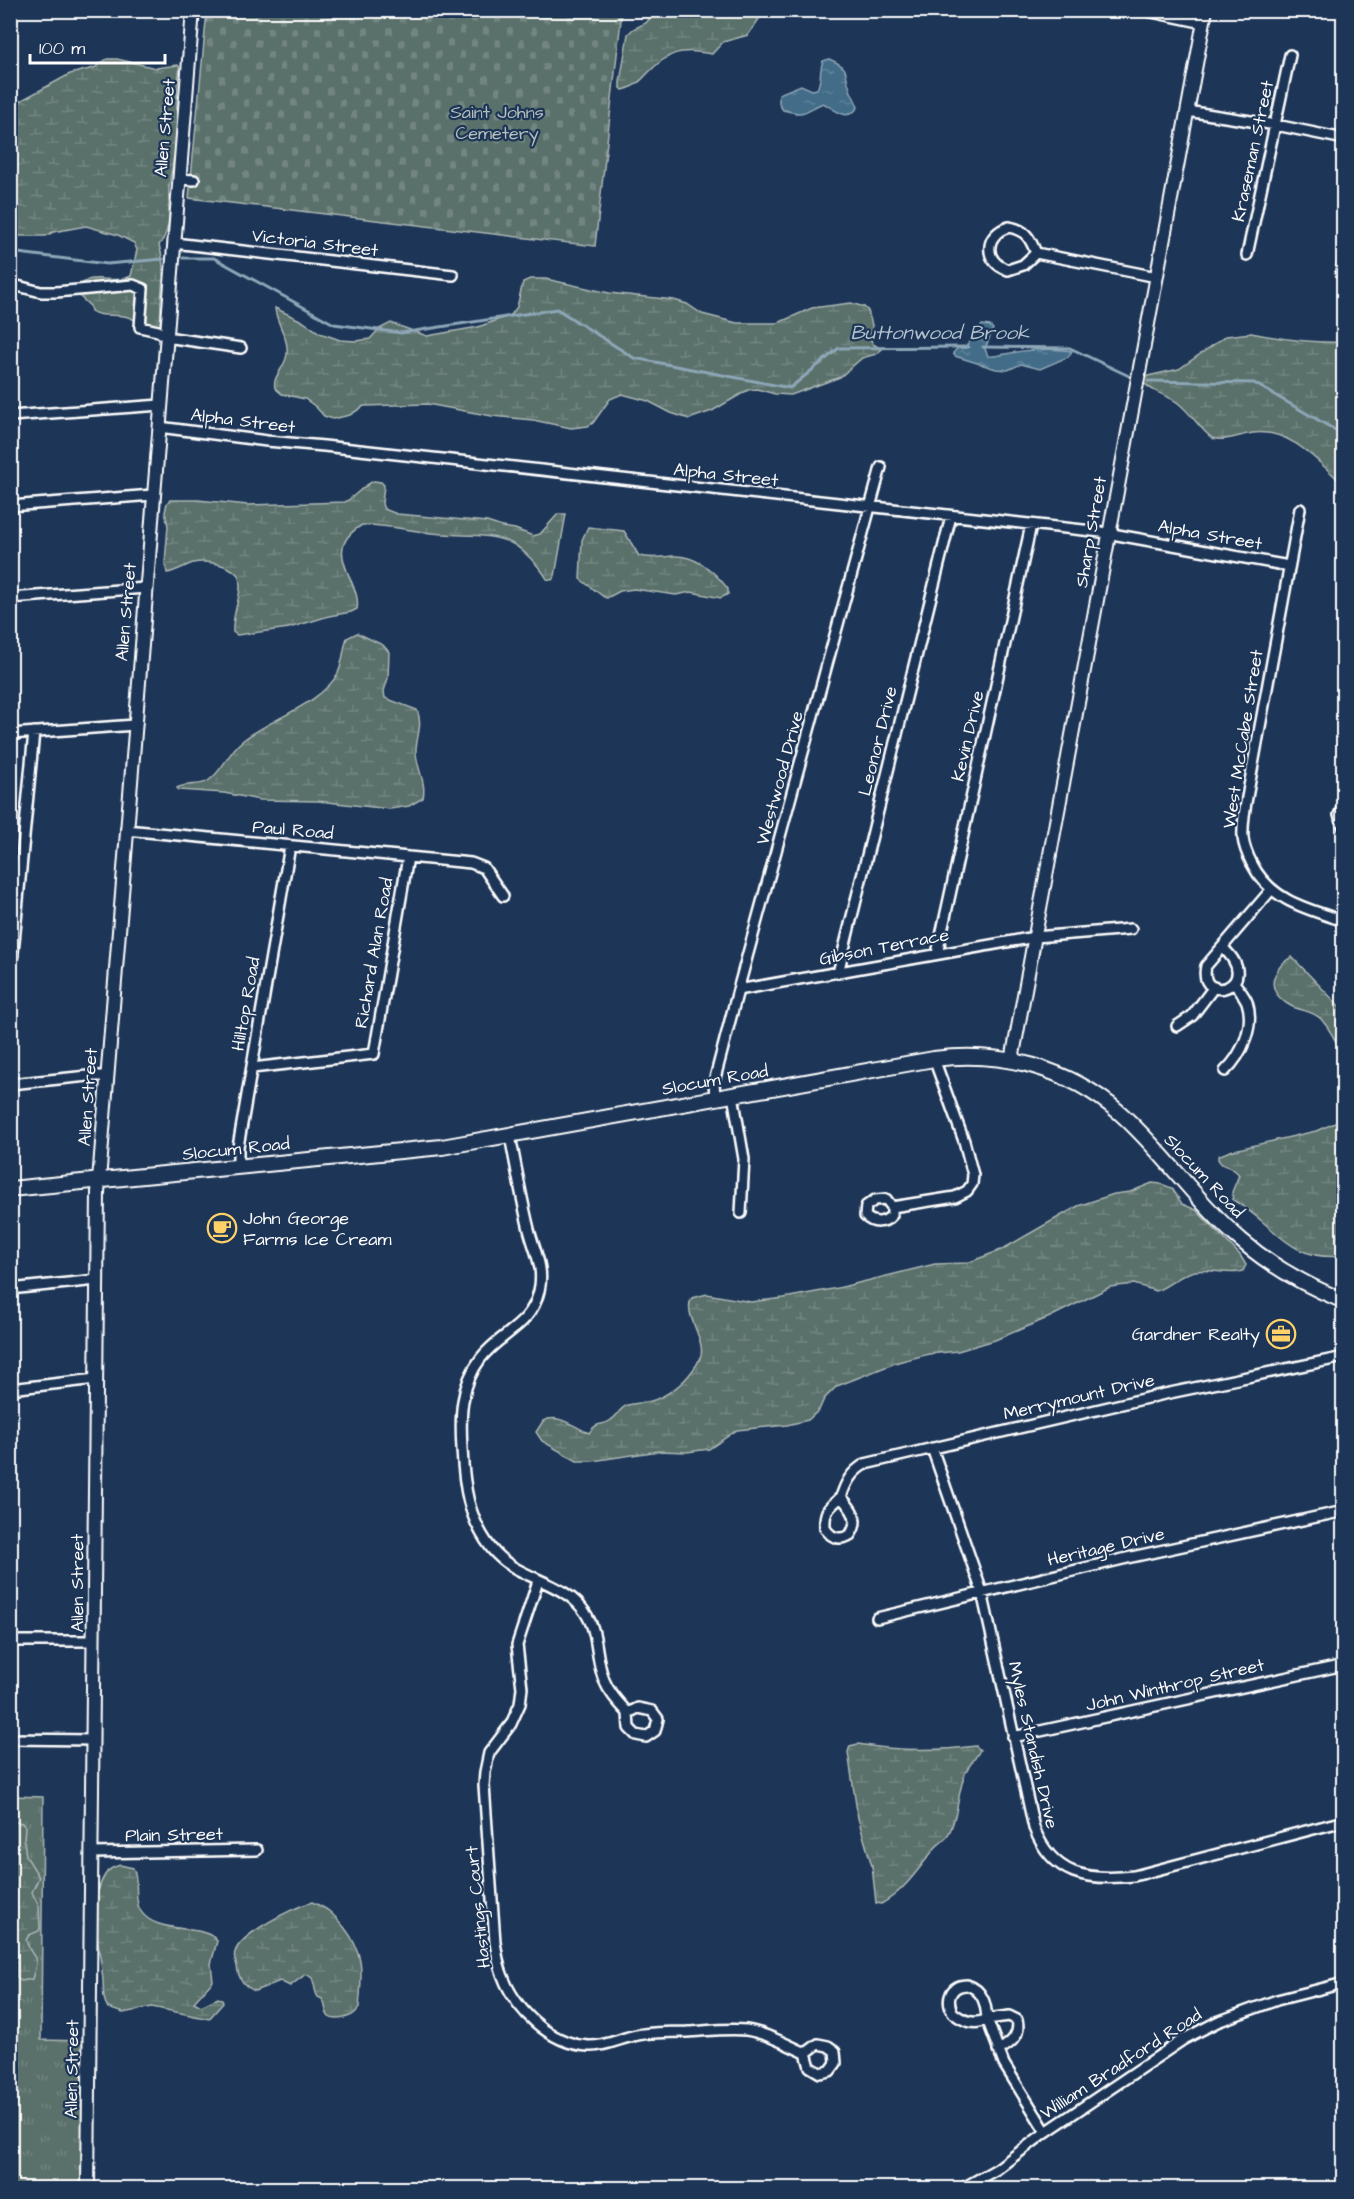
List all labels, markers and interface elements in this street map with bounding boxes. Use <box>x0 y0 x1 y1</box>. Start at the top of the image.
scale bar <box>30 27 165 65</box>
text: 100 m <box>39 36 85 61</box>
street label: Allen Street <box>148 77 182 178</box>
street label: Kraseman Street <box>1226 77 1280 224</box>
park label: Saint Johns Cemetery <box>450 100 544 147</box>
street label: Victoria Street <box>250 223 380 263</box>
water label: Buttonwood Brook <box>851 319 1030 347</box>
street label: Alpha Street <box>189 402 297 440</box>
street label: Alpha Street <box>672 457 780 493</box>
street label: Sharp Street <box>1069 474 1113 589</box>
street label: Alpha Street <box>1156 514 1265 557</box>
street label: Allen Street <box>109 561 143 662</box>
street label: West McCabe Street <box>1217 647 1270 830</box>
street label: Leonor Drive <box>852 683 904 798</box>
street label: Kevin Drive <box>945 688 991 784</box>
street label: Westwood Drive <box>750 708 810 848</box>
street label: Paul Road <box>251 814 335 846</box>
street label: Richard Alan Road <box>348 876 400 1030</box>
street label: Gibson Terrace <box>817 922 951 972</box>
street label: Hilltop Road <box>225 955 267 1053</box>
street label: Allen Street <box>72 1046 104 1147</box>
street label: Slocum Road <box>660 1058 770 1102</box>
street label: Slocum Road <box>1158 1128 1250 1224</box>
street label: Slocum Road <box>181 1131 291 1167</box>
place label: John George Farms Ice Cream <box>243 1206 391 1252</box>
cafe icon: John George Farms Ice Cream <box>206 1212 238 1244</box>
office icon: Gardner Realty <box>1265 1318 1297 1350</box>
place label: Gardner Realty <box>1132 1322 1260 1348</box>
street label: Merrymount Drive <box>1001 1367 1158 1428</box>
street label: Heritage Drive <box>1045 1521 1167 1574</box>
street label: Allen Street <box>65 1533 90 1632</box>
street label: John Winthrop Street <box>1083 1652 1267 1718</box>
street label: Myles Standish Drive <box>1001 1659 1064 1832</box>
street label: Plain Street <box>125 1822 224 1848</box>
street label: Hastings Court <box>459 1844 498 1969</box>
street label: William Bradford Road <box>1035 2002 1207 2126</box>
street label: Allen Street <box>59 2019 85 2119</box>

